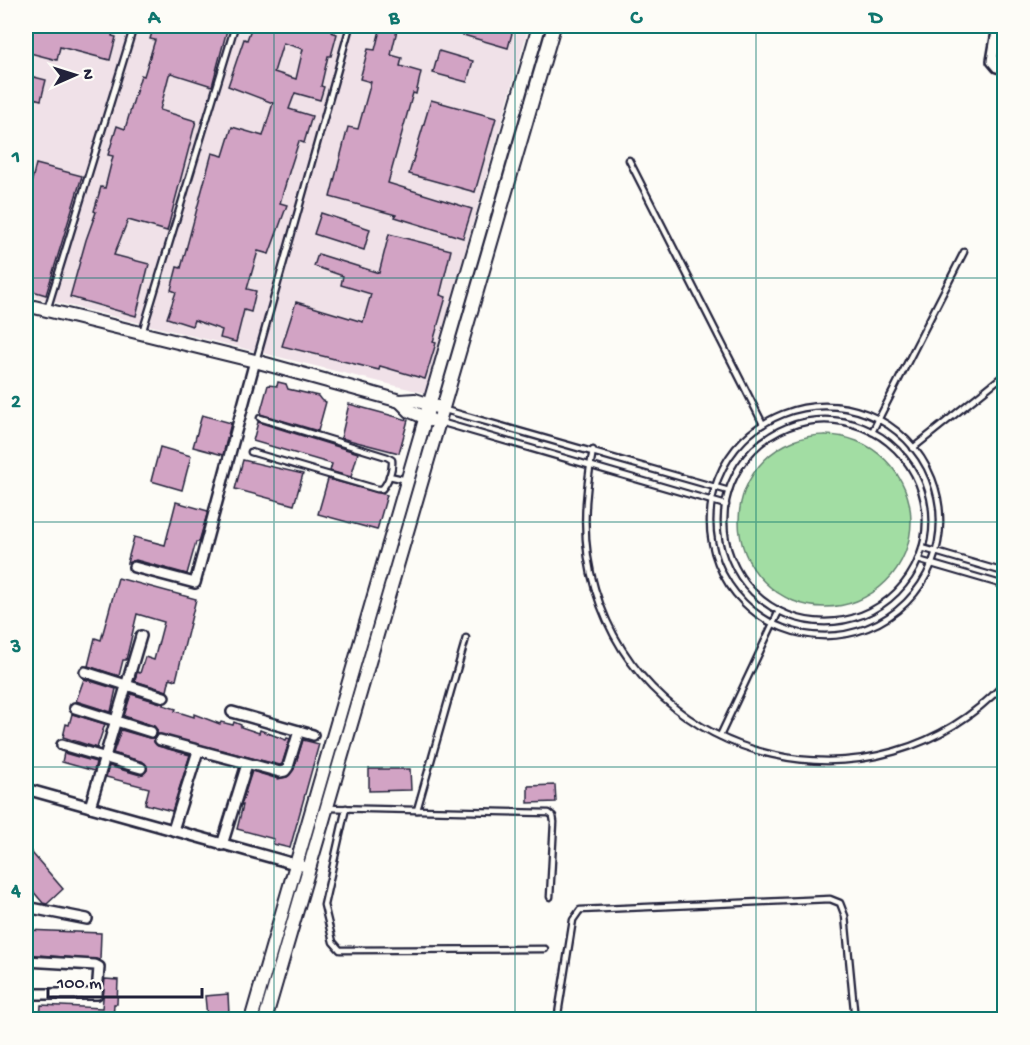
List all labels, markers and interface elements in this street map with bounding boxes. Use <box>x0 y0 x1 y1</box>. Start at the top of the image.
text: A <box>147 8 162 31</box>
text: B <box>388 8 400 31</box>
text: C <box>630 8 644 31</box>
text: D <box>867 8 883 31</box>
north arrow <box>45 45 105 105</box>
text: N <box>77 69 96 81</box>
text: 1 <box>11 147 20 170</box>
text: 2 <box>11 392 21 415</box>
text: 3 <box>10 637 21 660</box>
text: 4 <box>10 881 21 904</box>
scale bar <box>48 961 202 999</box>
text: 100 m <box>56 974 102 995</box>

